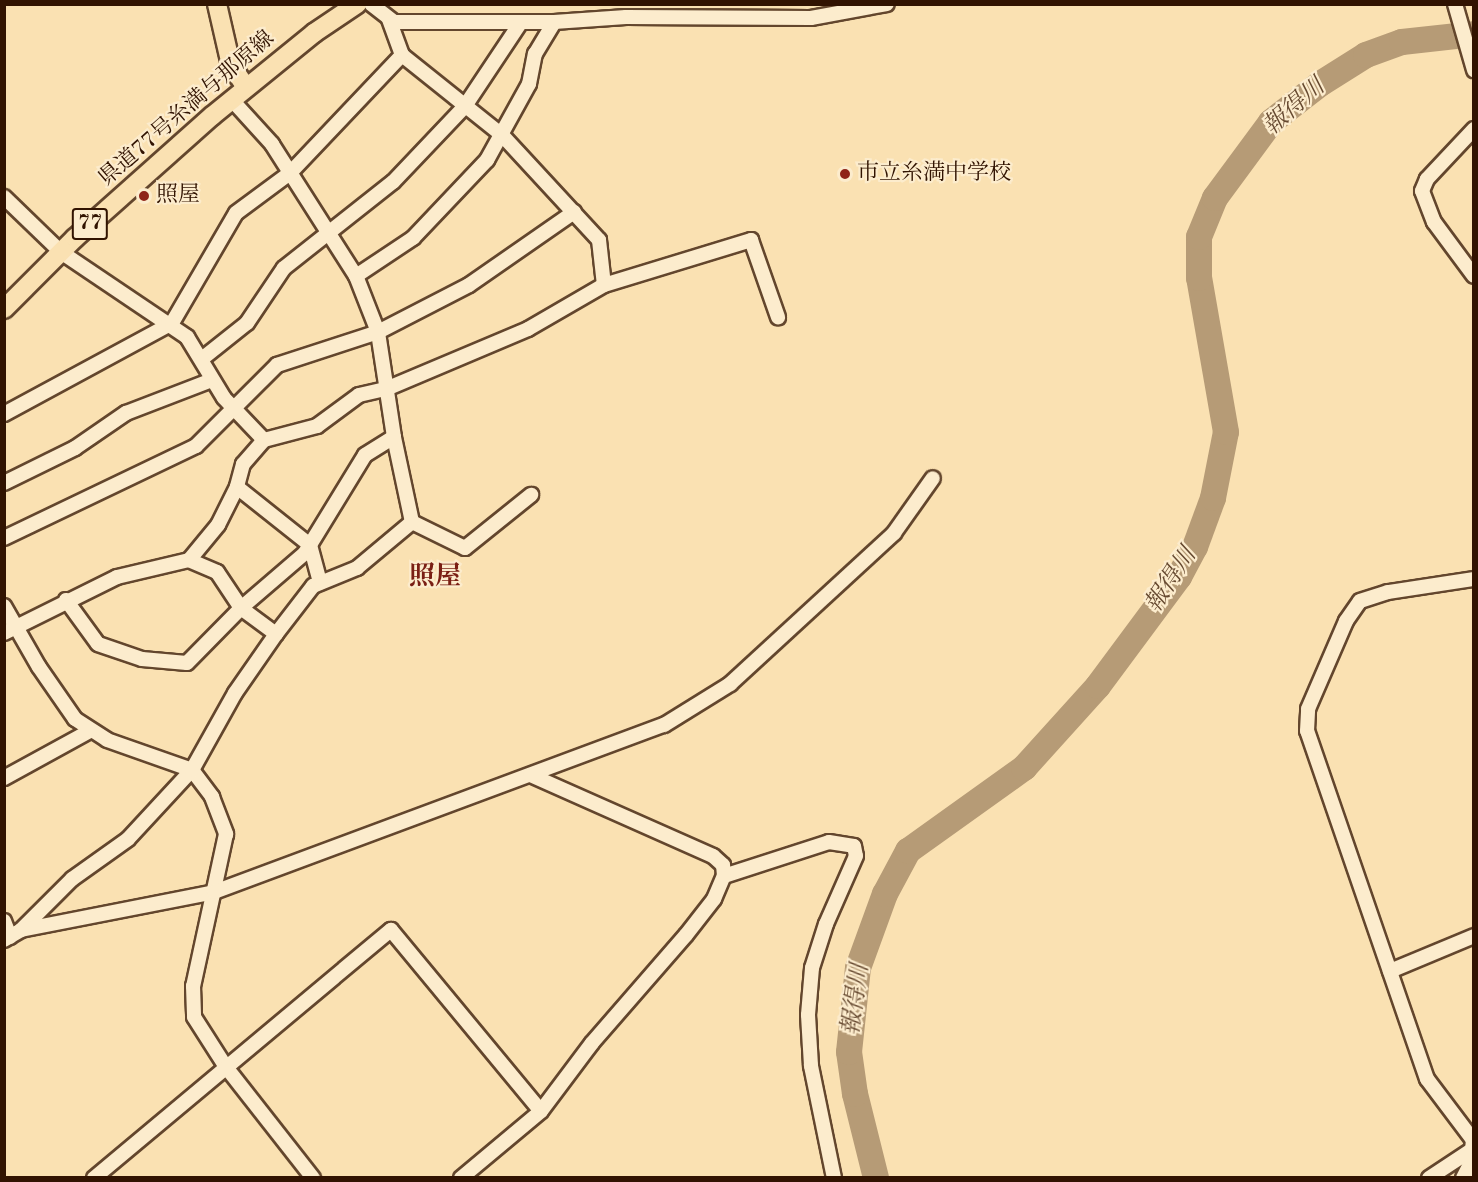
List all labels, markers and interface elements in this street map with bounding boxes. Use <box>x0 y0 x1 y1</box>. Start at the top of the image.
street label: 県道77号糸満与那原線 <box>94 26 280 192</box>
water label: 報得川 <box>1258 74 1332 142</box>
place label: 市立糸満中学校 <box>857 161 1011 187</box>
marker: 市立糸満中学校 <box>838 167 852 181</box>
place label: 照屋 <box>156 183 200 209</box>
marker: 照屋 <box>137 189 151 203</box>
road number: 77 <box>70 206 110 242</box>
water label: 報得川 <box>1140 543 1204 619</box>
district label: 照屋 <box>409 562 461 594</box>
water label: 報得川 <box>838 962 876 1038</box>

